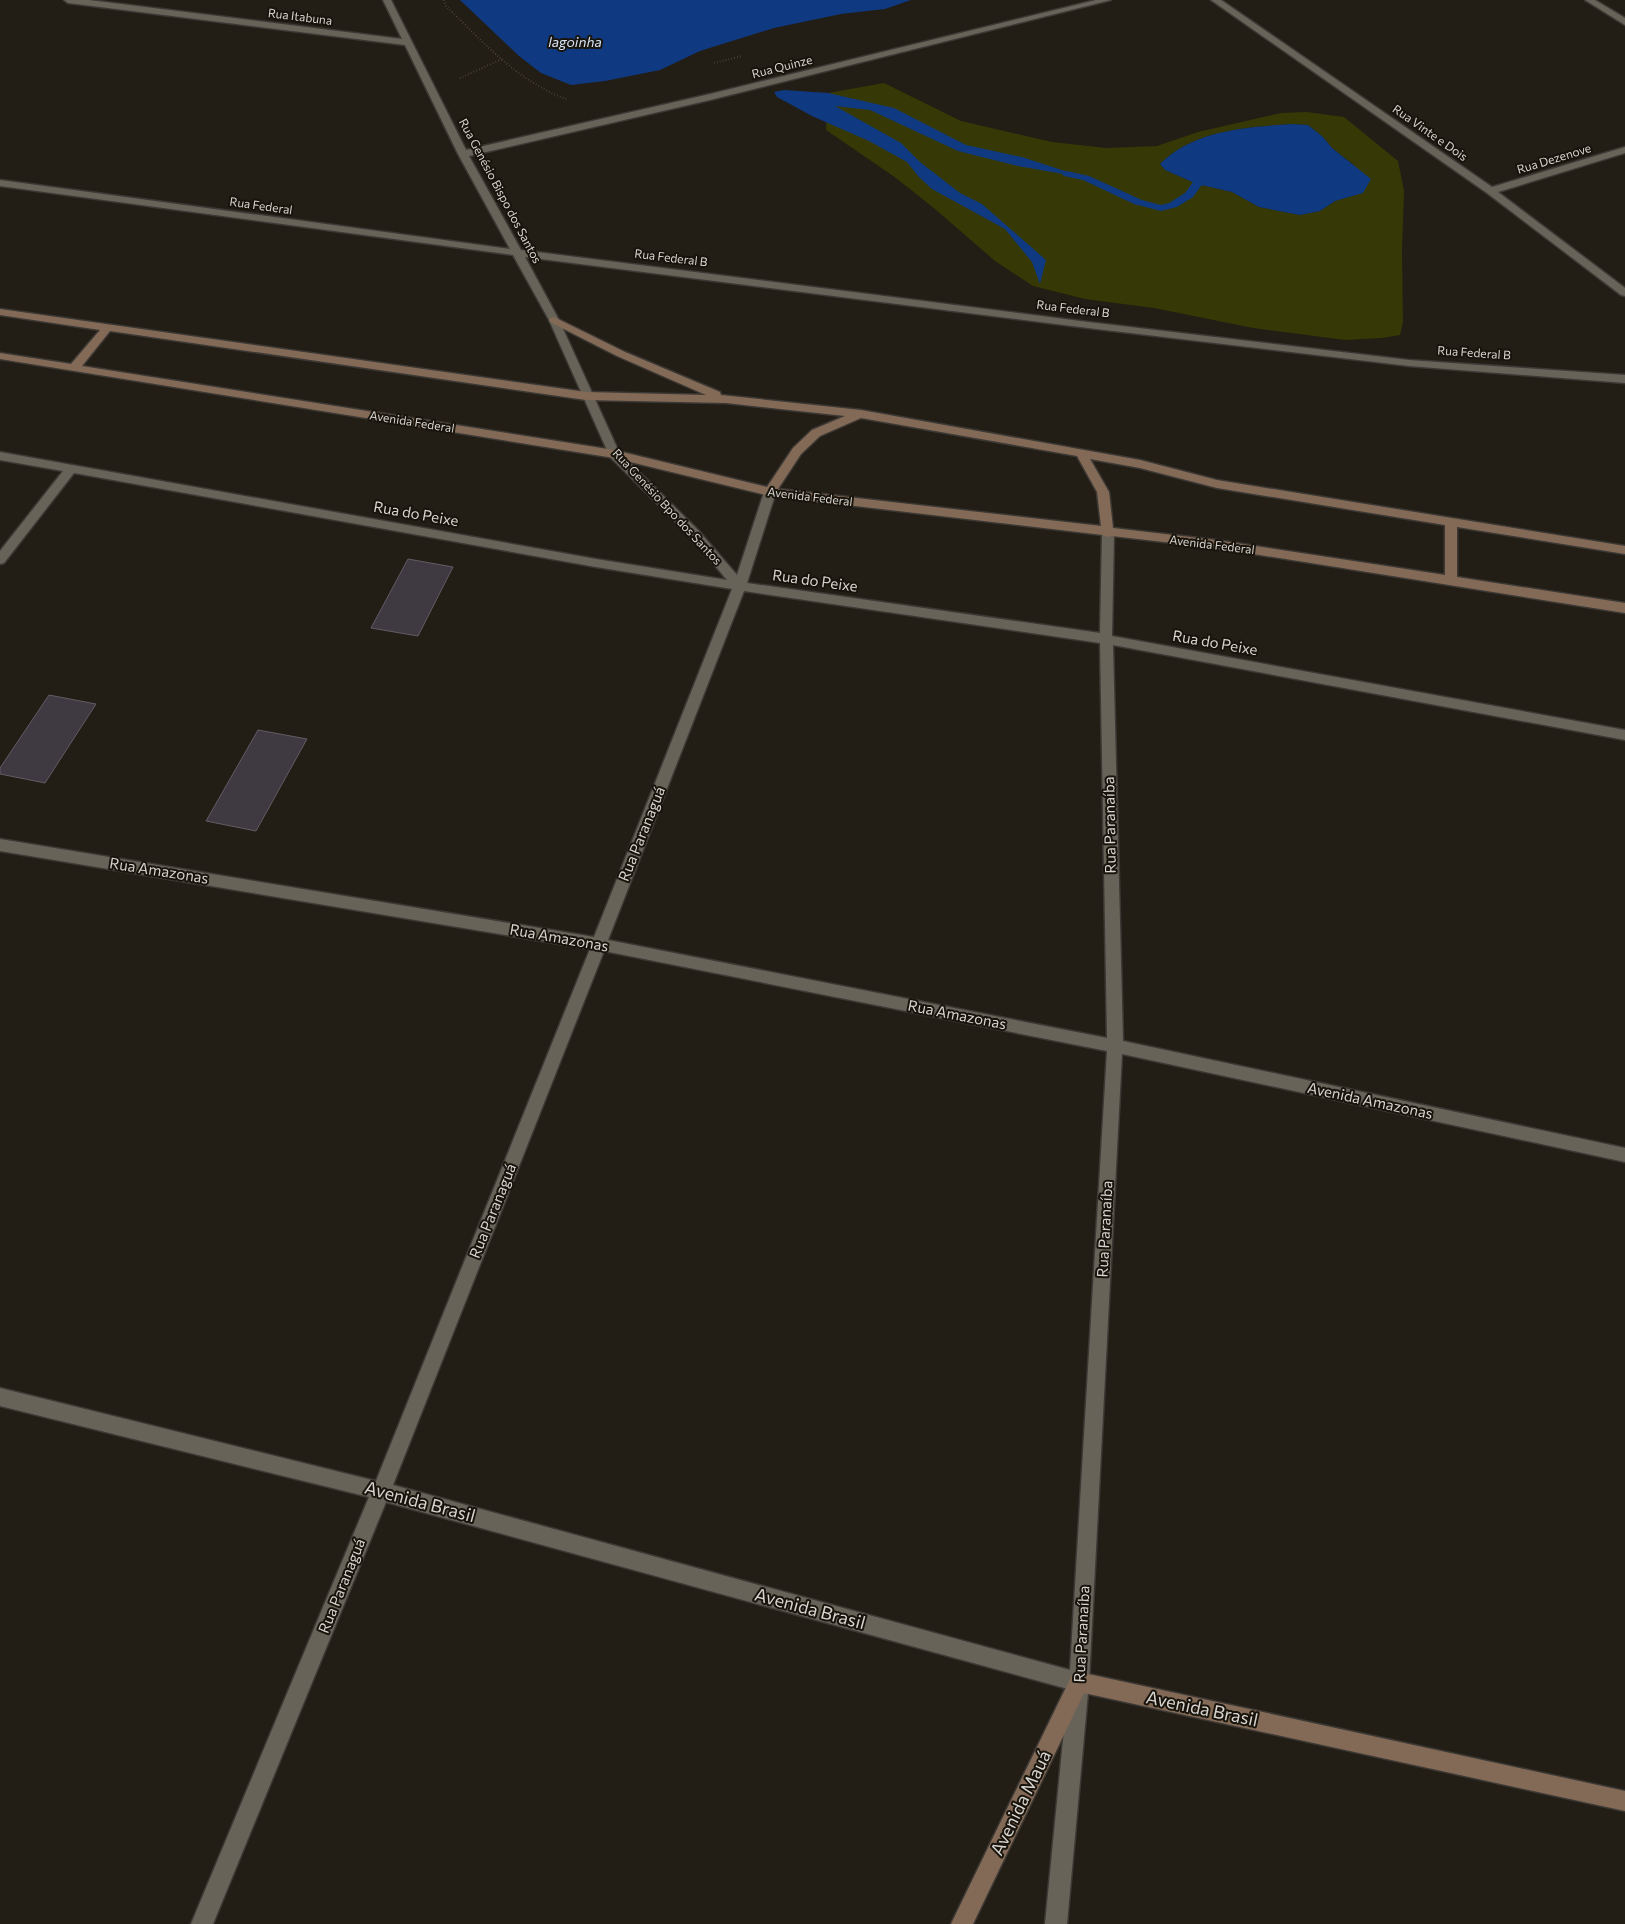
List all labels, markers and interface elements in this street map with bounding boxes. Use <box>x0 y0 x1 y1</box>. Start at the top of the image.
street label: Rua Itabuna <box>267 5 333 27</box>
water label: lagoinha <box>548 33 602 50</box>
street label: Rua Quinze <box>750 52 814 80</box>
street label: Rua Vinte e Dois <box>1390 101 1471 163</box>
street label: Rua Genésio Bispo dos Santos <box>457 116 545 265</box>
street label: Rua Dezenove <box>1515 140 1592 176</box>
street label: Rua Federal <box>229 194 294 216</box>
street label: Rua Federal B <box>634 246 709 268</box>
street label: Rua Federal B <box>1036 297 1111 319</box>
street label: Rua Federal B <box>1437 342 1511 362</box>
street label: Avenida Federal <box>369 407 456 435</box>
street label: Rua Genésio Bpo dos Santos <box>610 446 725 567</box>
street label: Avenida Federal <box>767 484 854 508</box>
street label: Rua do Peixe <box>372 497 460 529</box>
street label: Avenida Federal <box>1169 532 1256 556</box>
street label: Rua do Peixe <box>771 565 859 595</box>
street label: Rua do Peixe <box>1171 626 1259 658</box>
street label: Rua Paranaíba <box>1099 776 1119 874</box>
street label: Rua Paranaguá <box>614 784 668 884</box>
street label: Rua Amazonas <box>108 853 210 887</box>
street label: Rua Amazonas <box>508 919 610 955</box>
street label: Rua Amazonas <box>906 996 1008 1032</box>
street label: Avenida Amazonas <box>1306 1078 1435 1122</box>
street label: Rua Paranaguá <box>465 1161 519 1261</box>
street label: Rua Paranaíba <box>1092 1180 1116 1278</box>
street label: Avenida Brasil <box>362 1476 478 1526</box>
street label: Rua Paranaguá <box>314 1536 368 1636</box>
street label: Avenida Brasil <box>752 1583 868 1633</box>
street label: Rua Paranaíba <box>1069 1585 1093 1683</box>
street label: Avenida Brasil <box>1144 1685 1260 1731</box>
street label: Avenida Mauá <box>985 1746 1055 1859</box>

